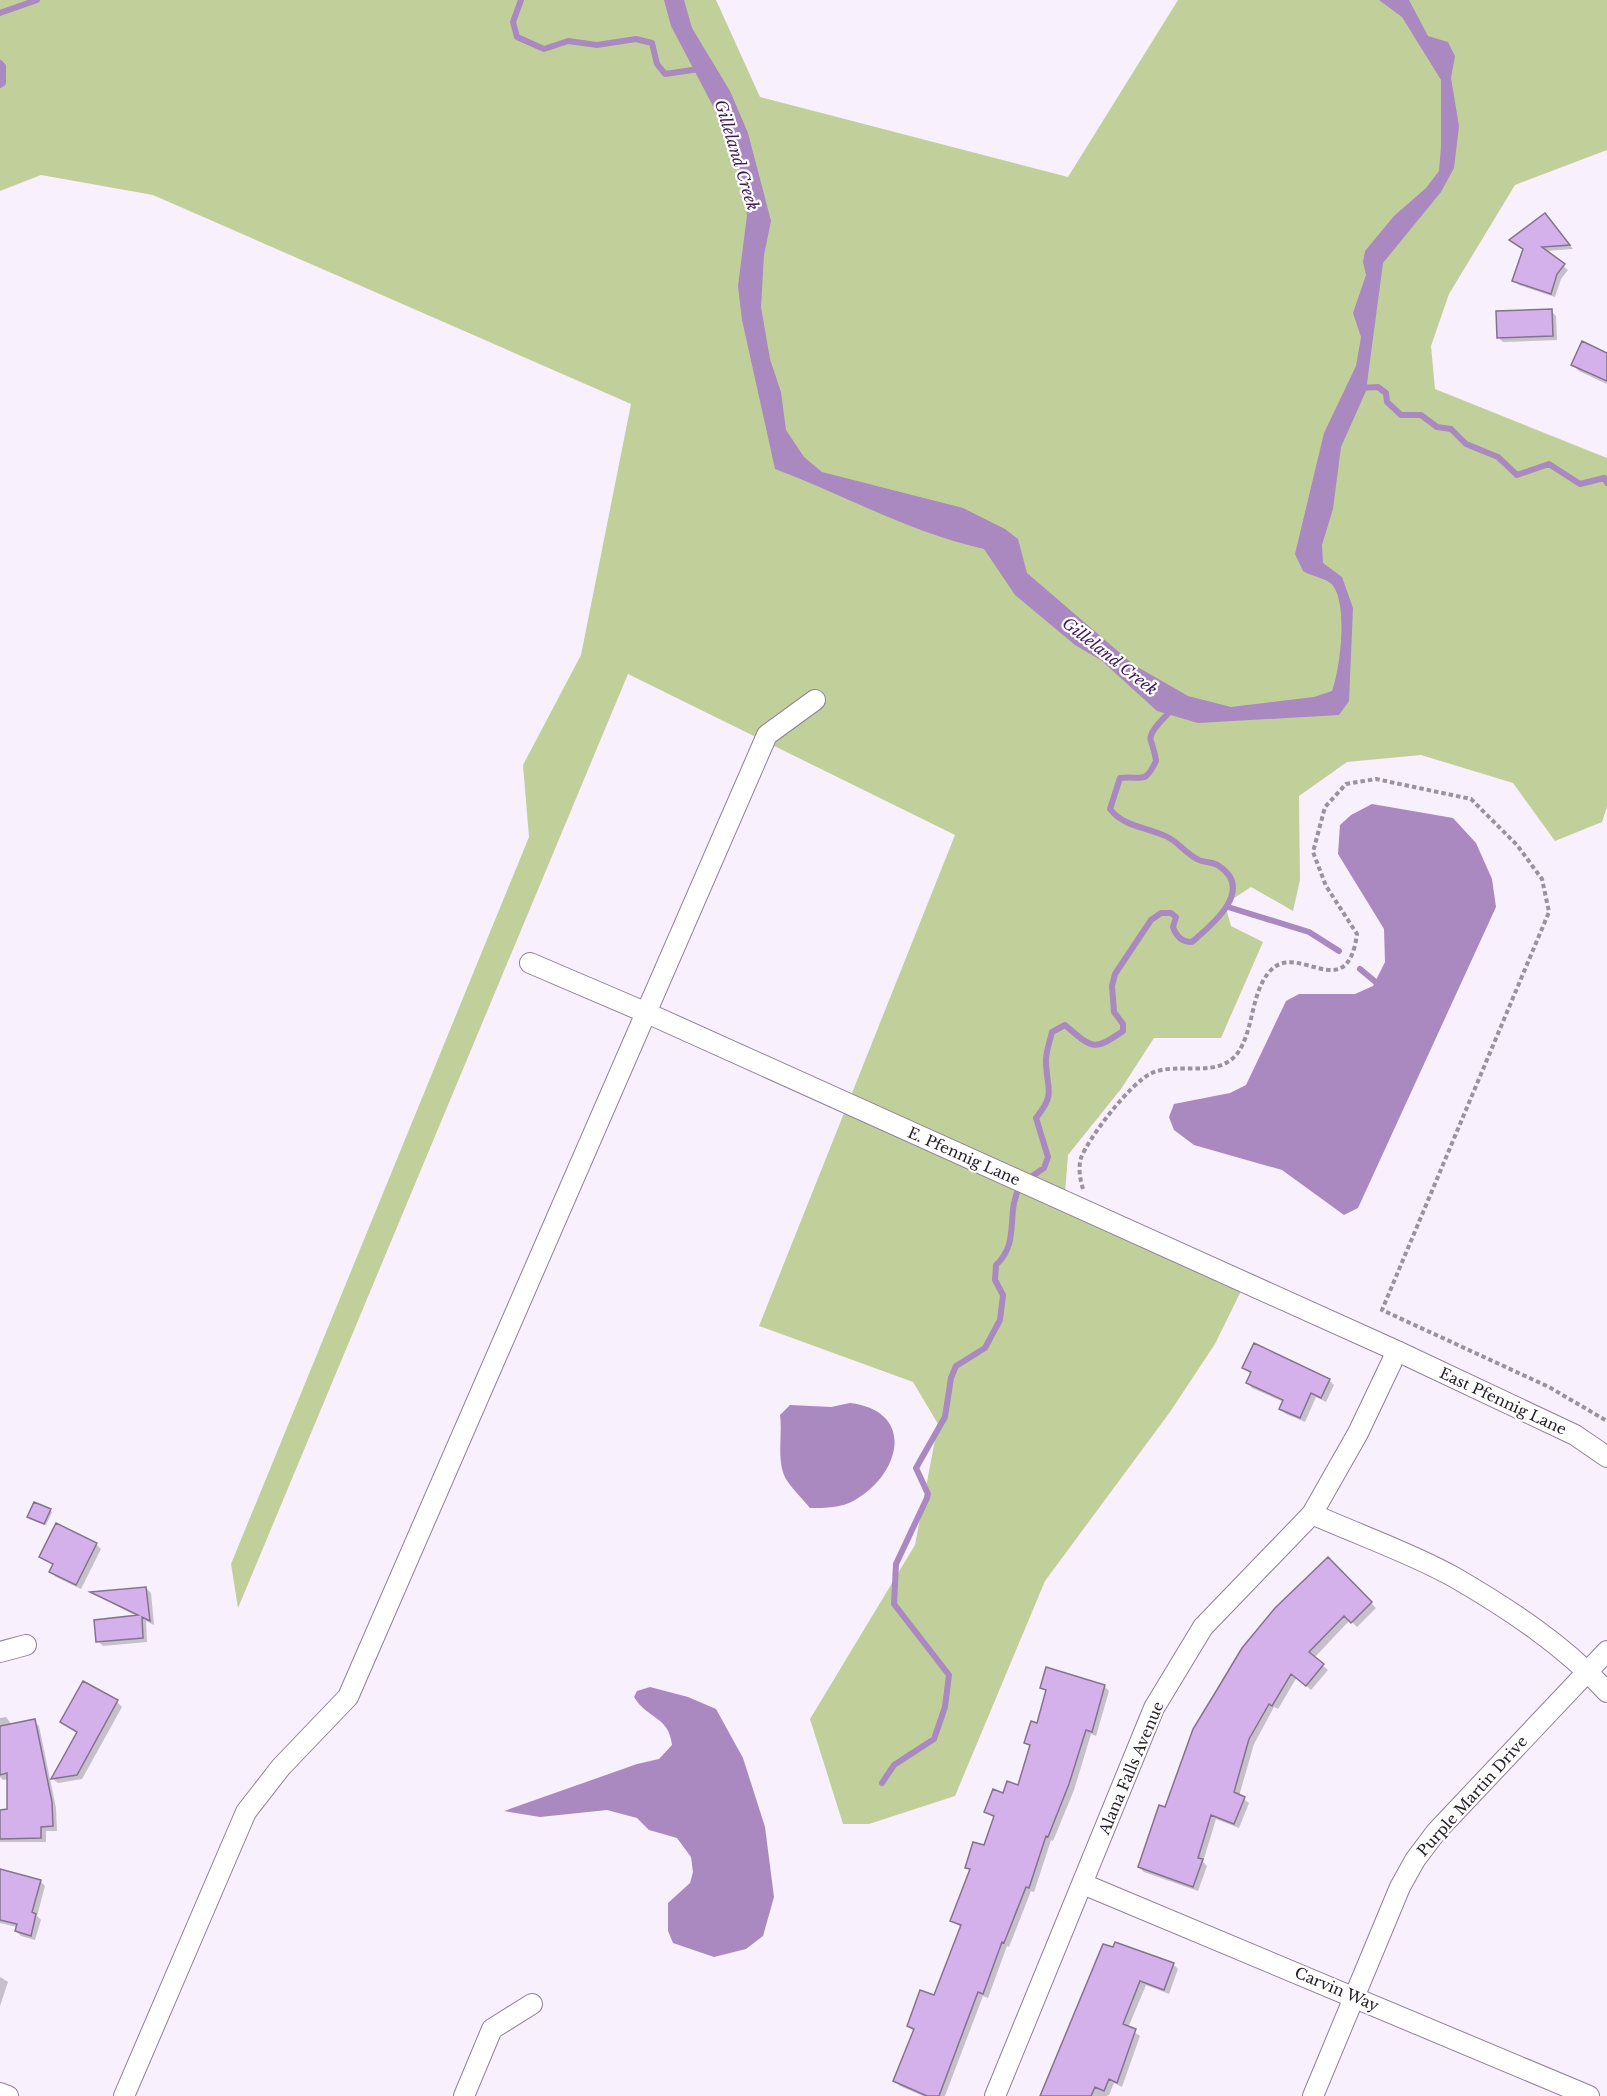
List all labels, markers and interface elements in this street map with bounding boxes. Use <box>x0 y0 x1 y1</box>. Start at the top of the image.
water label: Gilleland Creek <box>711 97 763 213</box>
water label: Gilleland Creek <box>1059 613 1161 699</box>
street label: E. Pfennig Lane <box>905 1123 1023 1189</box>
street label: East Pfennig Lane <box>1436 1363 1570 1439</box>
street label: Alana Falls Avenue <box>1094 1699 1168 1838</box>
street label: Purple Martin Drive <box>1413 1732 1531 1860</box>
street label: Carvin Way <box>1292 1963 1382 2015</box>

